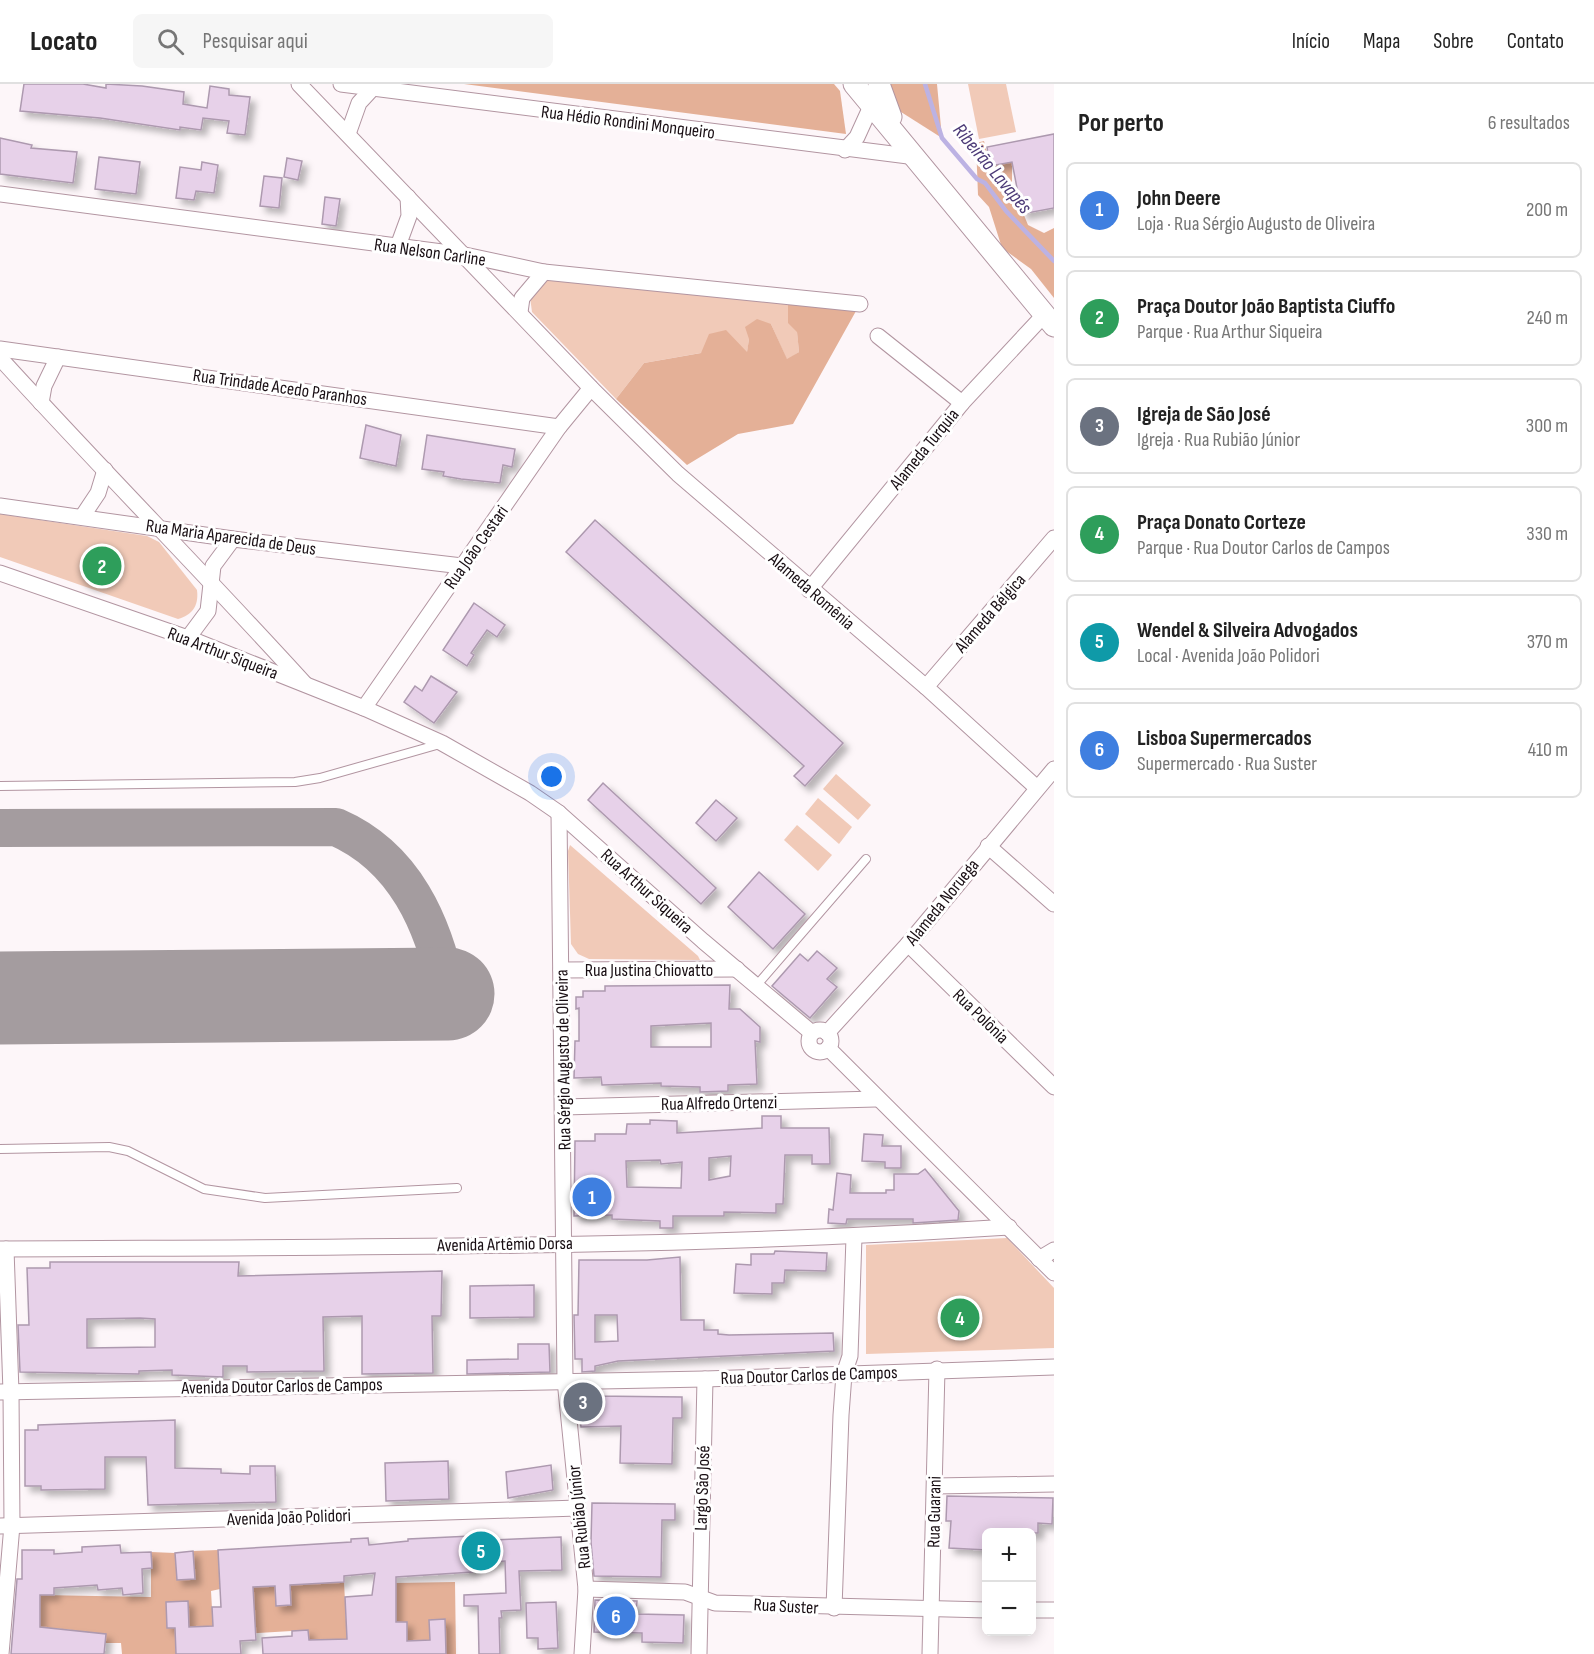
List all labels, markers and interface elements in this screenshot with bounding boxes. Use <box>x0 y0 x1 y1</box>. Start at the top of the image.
search box <box>133 14 553 68</box>
text: Locato <box>30 25 97 58</box>
icon: search <box>154 25 187 58</box>
text: Pesquisar aqui <box>202 28 308 55</box>
text: Início <box>1292 29 1330 54</box>
text: Mapa <box>1363 29 1400 54</box>
text: Sobre <box>1433 29 1474 54</box>
text: Contato <box>1507 29 1564 54</box>
street label: Rua Hédio Rondini Monqueiro <box>540 101 716 144</box>
text: Por perto <box>1078 108 1164 139</box>
text: 6 resultados <box>1488 111 1570 135</box>
water label: Ribeirão Lavapés <box>948 119 1037 219</box>
text: John Deere <box>1137 185 1221 212</box>
text: 1 <box>1096 198 1103 222</box>
text: 200 m <box>1526 198 1568 222</box>
text: Loja · Rua Sérgio Augusto de Oliveira <box>1137 212 1375 236</box>
street label: Rua Nelson Carline <box>373 234 487 271</box>
text: Praça Doutor João Baptista Ciuffo <box>1137 293 1395 320</box>
text: 2 <box>1095 306 1104 330</box>
text: 240 m <box>1527 306 1568 330</box>
text: Parque · Rua Arthur Siqueira <box>1137 320 1323 344</box>
street label: Rua Trindade Acedo Paranhos <box>192 365 368 410</box>
text: Igreja de São José <box>1137 401 1271 428</box>
street label: Alameda Turquia <box>885 405 963 495</box>
text: 3 <box>1095 414 1104 438</box>
text: 300 m <box>1526 414 1568 438</box>
text: Igreja · Rua Rubião Júnior <box>1137 428 1300 452</box>
street label: Rua João Cestari <box>440 501 513 593</box>
text: Praça Donato Corteze <box>1137 509 1306 536</box>
street label: Rua Maria Aparecida de Deus <box>144 515 317 560</box>
text: 4 <box>1095 522 1104 546</box>
text: 330 m <box>1526 522 1568 546</box>
text: Parque · Rua Doutor Carlos de Campos <box>1137 536 1390 560</box>
pin: 2 <box>82 544 122 588</box>
street label: Alameda Romênia <box>764 548 859 634</box>
street label: Alameda Bélgica <box>950 570 1030 658</box>
text: Wendel & Silveira Advogados <box>1137 617 1358 644</box>
street label: Rua Arthur Siqueira <box>165 623 281 684</box>
text: 5 <box>1095 630 1104 654</box>
text: 370 m <box>1527 630 1568 654</box>
text: Local · Avenida João Polidori <box>1137 644 1320 668</box>
text: Lisboa Supermercados <box>1137 725 1312 752</box>
text: 6 <box>1095 738 1104 762</box>
text: 410 m <box>1528 738 1568 762</box>
text: Supermercado · Rua Suster <box>1137 752 1317 776</box>
your location <box>537 762 566 791</box>
street label: Rua Arthur Siqueira <box>596 845 697 938</box>
street label: Alameda Noruega <box>901 855 984 950</box>
street label: Rua Justina Chiovatto <box>585 960 713 981</box>
street label: Rua Sérgio Augusto de Oliveira <box>551 969 576 1151</box>
street label: Rua Polônia <box>948 985 1013 1048</box>
street label: Rua Alfredo Ortenzi <box>661 1092 777 1115</box>
pin: 1 <box>572 1174 612 1220</box>
street label: Avenida Artêmio Dorsa <box>436 1233 573 1256</box>
pin: 4 <box>940 1296 980 1340</box>
street label: Rua Doutor Carlos de Campos <box>720 1362 898 1389</box>
street label: Avenida Doutor Carlos de Campos <box>180 1374 383 1399</box>
pin: 3 <box>564 1380 602 1424</box>
street label: Largo São José <box>691 1445 714 1531</box>
street label: Rua Rubião Júnior <box>564 1464 595 1570</box>
street label: Rua Guarani <box>923 1476 946 1548</box>
street label: Avenida João Polidori <box>226 1505 351 1530</box>
pin: 5 <box>462 1528 500 1574</box>
map controls <box>982 1528 1036 1636</box>
button: + <box>982 1528 1036 1582</box>
button: − <box>982 1582 1036 1636</box>
pin: 6 <box>596 1594 636 1639</box>
street label: Rua Suster <box>753 1594 819 1619</box>

